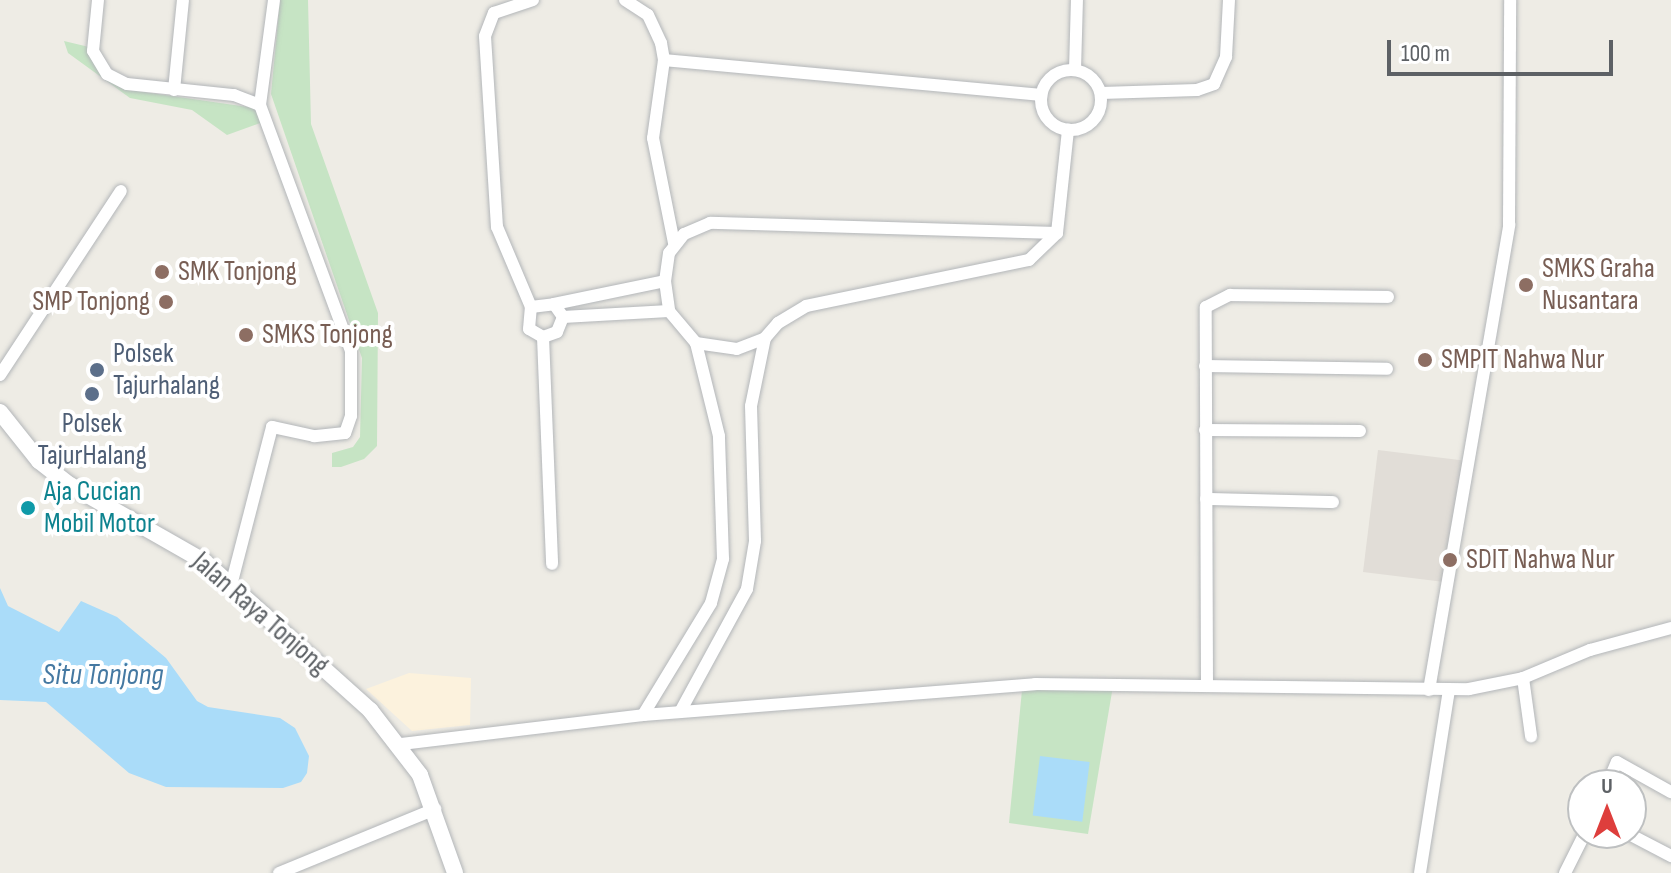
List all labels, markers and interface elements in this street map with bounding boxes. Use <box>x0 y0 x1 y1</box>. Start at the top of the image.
scale bar <box>1391 24 1617 74</box>
text: 100 m <box>1401 39 1450 68</box>
place label: SMKS Graha Nusantara <box>1542 252 1655 318</box>
place label: SMK Tonjong <box>178 255 297 289</box>
marker: SMK Tonjong <box>153 263 171 281</box>
marker: SMKS Graha Nusantara <box>1517 276 1535 294</box>
place label: SMP Tonjong <box>32 285 150 319</box>
marker: SMP Tonjong <box>157 293 175 311</box>
place label: SMKS Tonjong <box>262 318 393 352</box>
marker: SMKS Tonjong <box>237 326 255 344</box>
place label: Polsek Tajurhalang <box>113 337 220 403</box>
place label: SMPIT Nahwa Nur <box>1441 343 1605 377</box>
marker: SMPIT Nahwa Nur <box>1416 351 1434 369</box>
marker: Polsek Tajurhalang <box>88 361 106 379</box>
marker: Polsek TajurHalang <box>83 385 101 403</box>
place label: Polsek TajurHalang <box>37 407 147 473</box>
place label: Aja Cucian Mobil Motor <box>44 475 155 541</box>
marker: Aja Cucian Mobil Motor <box>19 499 37 517</box>
place label: SDIT Nahwa Nur <box>1466 543 1615 577</box>
street label: Jalan Raya Tonjong <box>185 545 335 683</box>
marker: SDIT Nahwa Nur <box>1441 551 1459 569</box>
water label: Situ Tonjong <box>43 657 163 693</box>
north arrow <box>1567 769 1647 849</box>
text: U <box>1601 773 1613 800</box>

